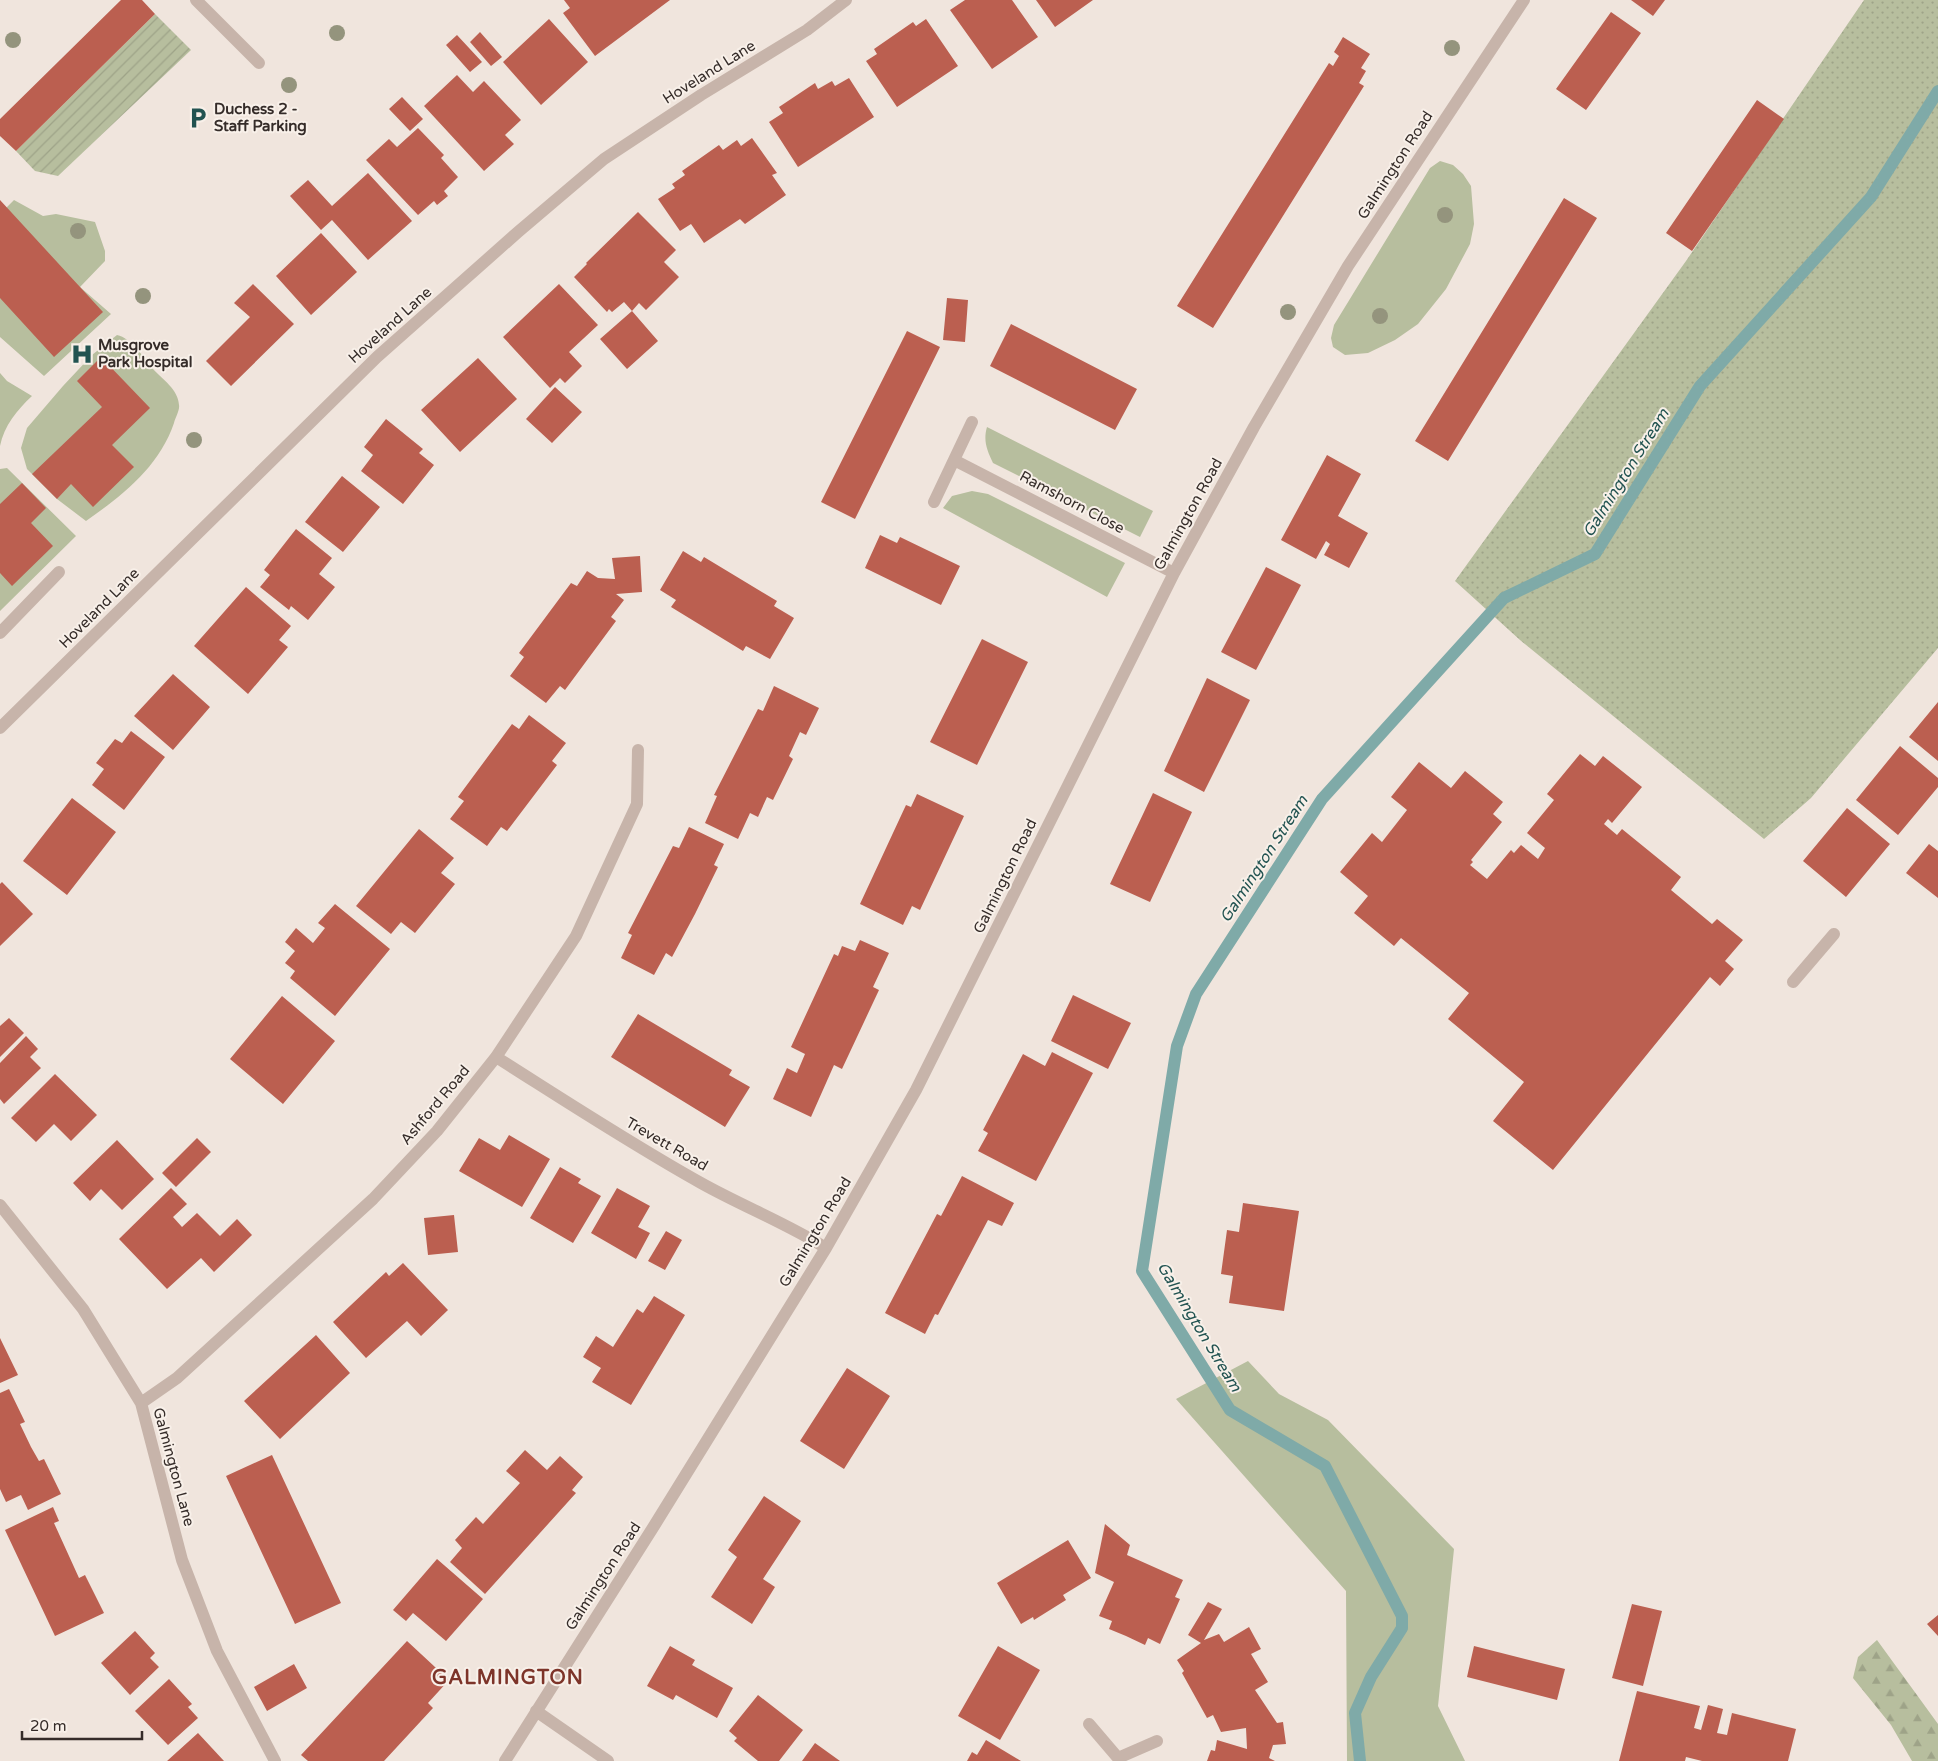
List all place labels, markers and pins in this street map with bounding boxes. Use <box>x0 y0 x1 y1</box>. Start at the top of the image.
place label: Duchess 2 - Staff Parking <box>214 100 307 136</box>
parking icon: Duchess 2 - Staff Parking <box>185 105 211 131</box>
place label: Musgrove Park Hospital <box>98 336 192 372</box>
hospital icon: Musgrove Park Hospital <box>69 341 95 367</box>

